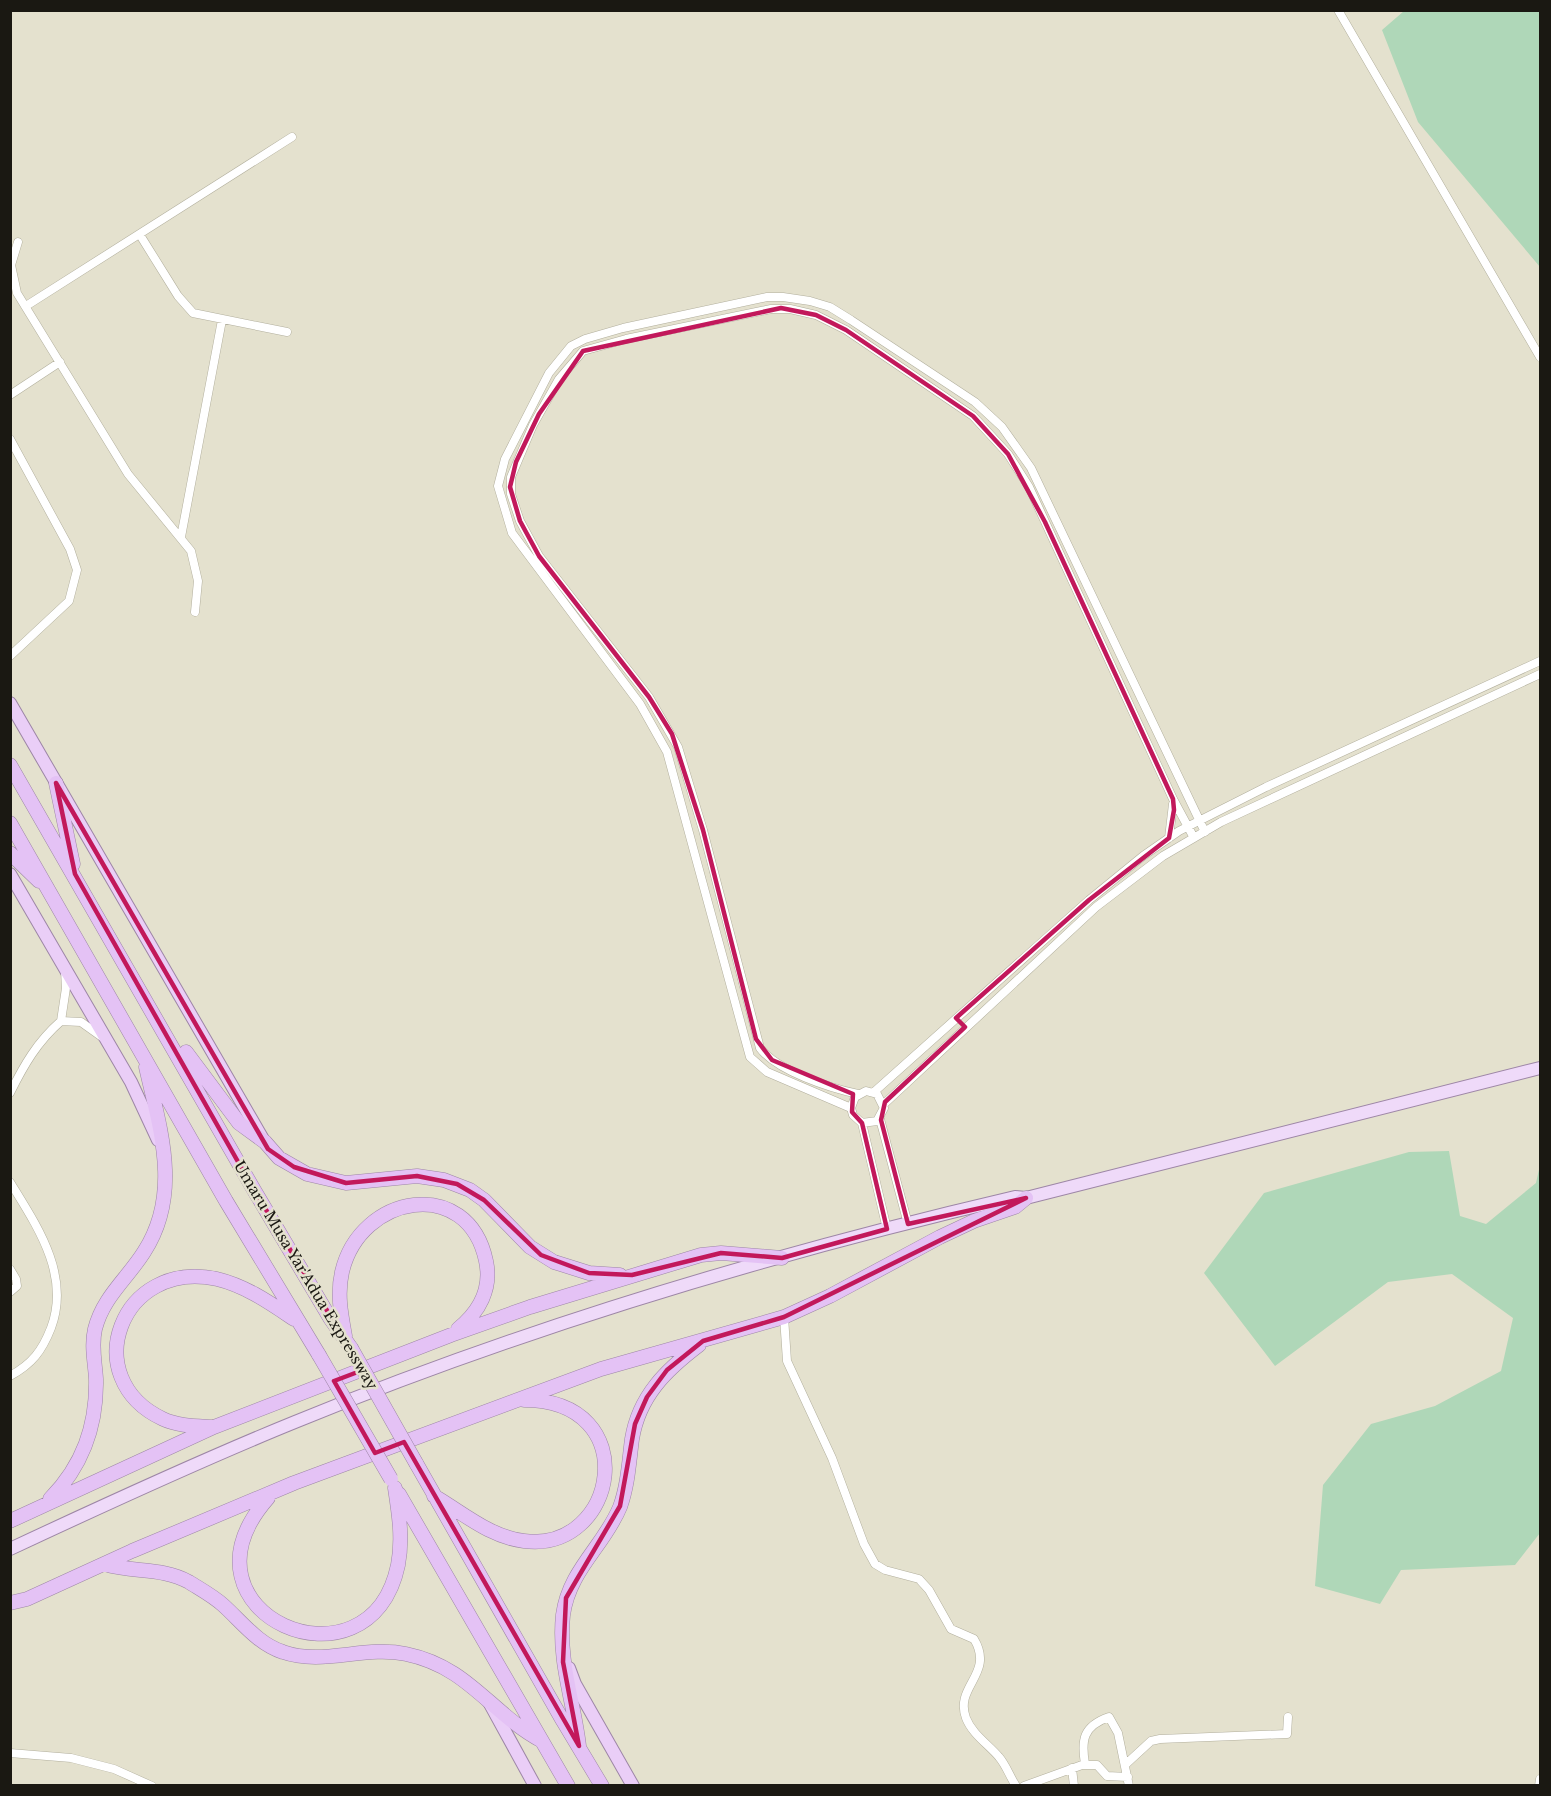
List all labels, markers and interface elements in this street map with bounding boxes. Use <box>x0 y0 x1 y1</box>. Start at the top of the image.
street label: Umaru Musa Yar'Adua Expressway <box>230 1157 382 1393</box>

